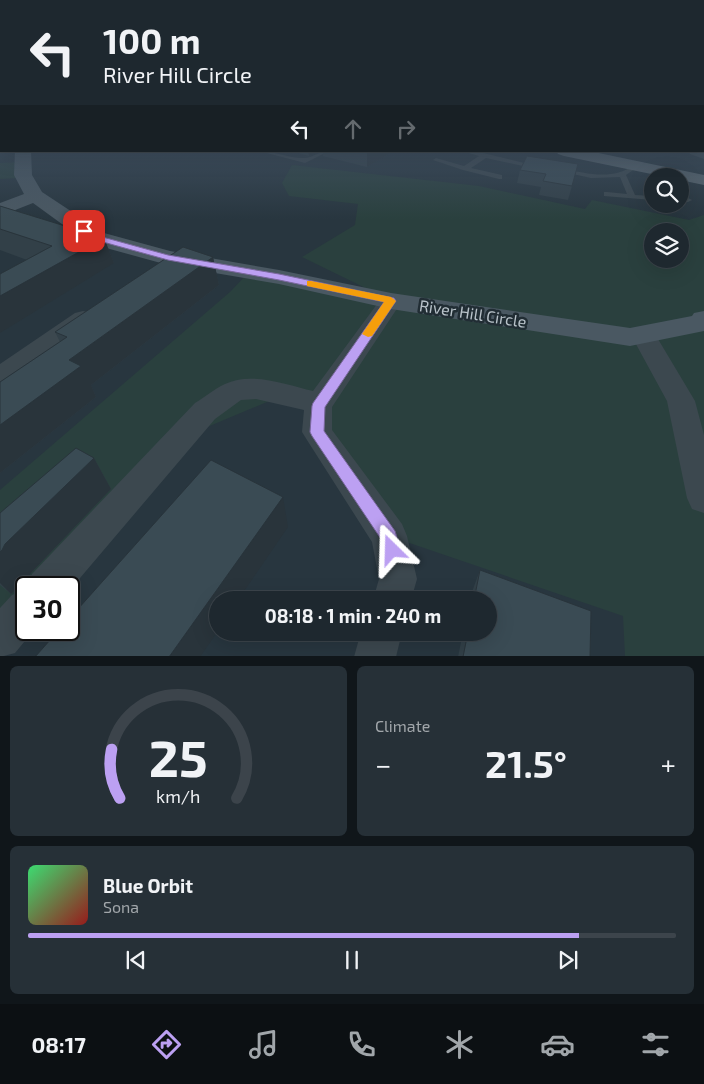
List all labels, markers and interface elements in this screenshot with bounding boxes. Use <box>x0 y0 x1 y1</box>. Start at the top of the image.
text: 100 m <box>103 19 201 61</box>
icon: left <box>20 20 85 85</box>
text: River Hill Circle <box>103 61 252 87</box>
icon: left <box>286 115 314 143</box>
icon: ahead <box>339 115 367 143</box>
icon: right <box>392 115 420 143</box>
map controls <box>644 168 689 268</box>
button: search <box>644 168 689 213</box>
pin <box>63 210 105 252</box>
icon: arrive <box>70 217 98 245</box>
button: layers <box>644 223 689 268</box>
street label: River Hill Circle <box>418 295 528 331</box>
position arrow <box>365 523 417 575</box>
speed limit sign: 30 <box>15 576 80 641</box>
text: 08:18 · 1 min · 240 m <box>265 604 441 627</box>
text: Climate <box>375 716 430 735</box>
text: 25 <box>149 725 208 787</box>
text: 21.5° <box>485 740 567 786</box>
text: − <box>375 747 391 781</box>
text: + <box>661 747 676 781</box>
text: km/h <box>156 785 201 807</box>
text: Blue Orbit <box>103 874 193 897</box>
text: Sona <box>103 897 139 916</box>
icon: previous <box>122 946 150 974</box>
icon: pause <box>338 946 366 974</box>
icon: next <box>554 946 582 974</box>
icon: directions <box>149 1027 184 1062</box>
icon: music <box>246 1027 281 1062</box>
icon: phone <box>344 1027 379 1062</box>
icon: climate <box>442 1027 477 1062</box>
icon: car <box>540 1027 575 1062</box>
icon: filters <box>638 1027 673 1062</box>
text: 08:17 <box>31 1031 86 1057</box>

